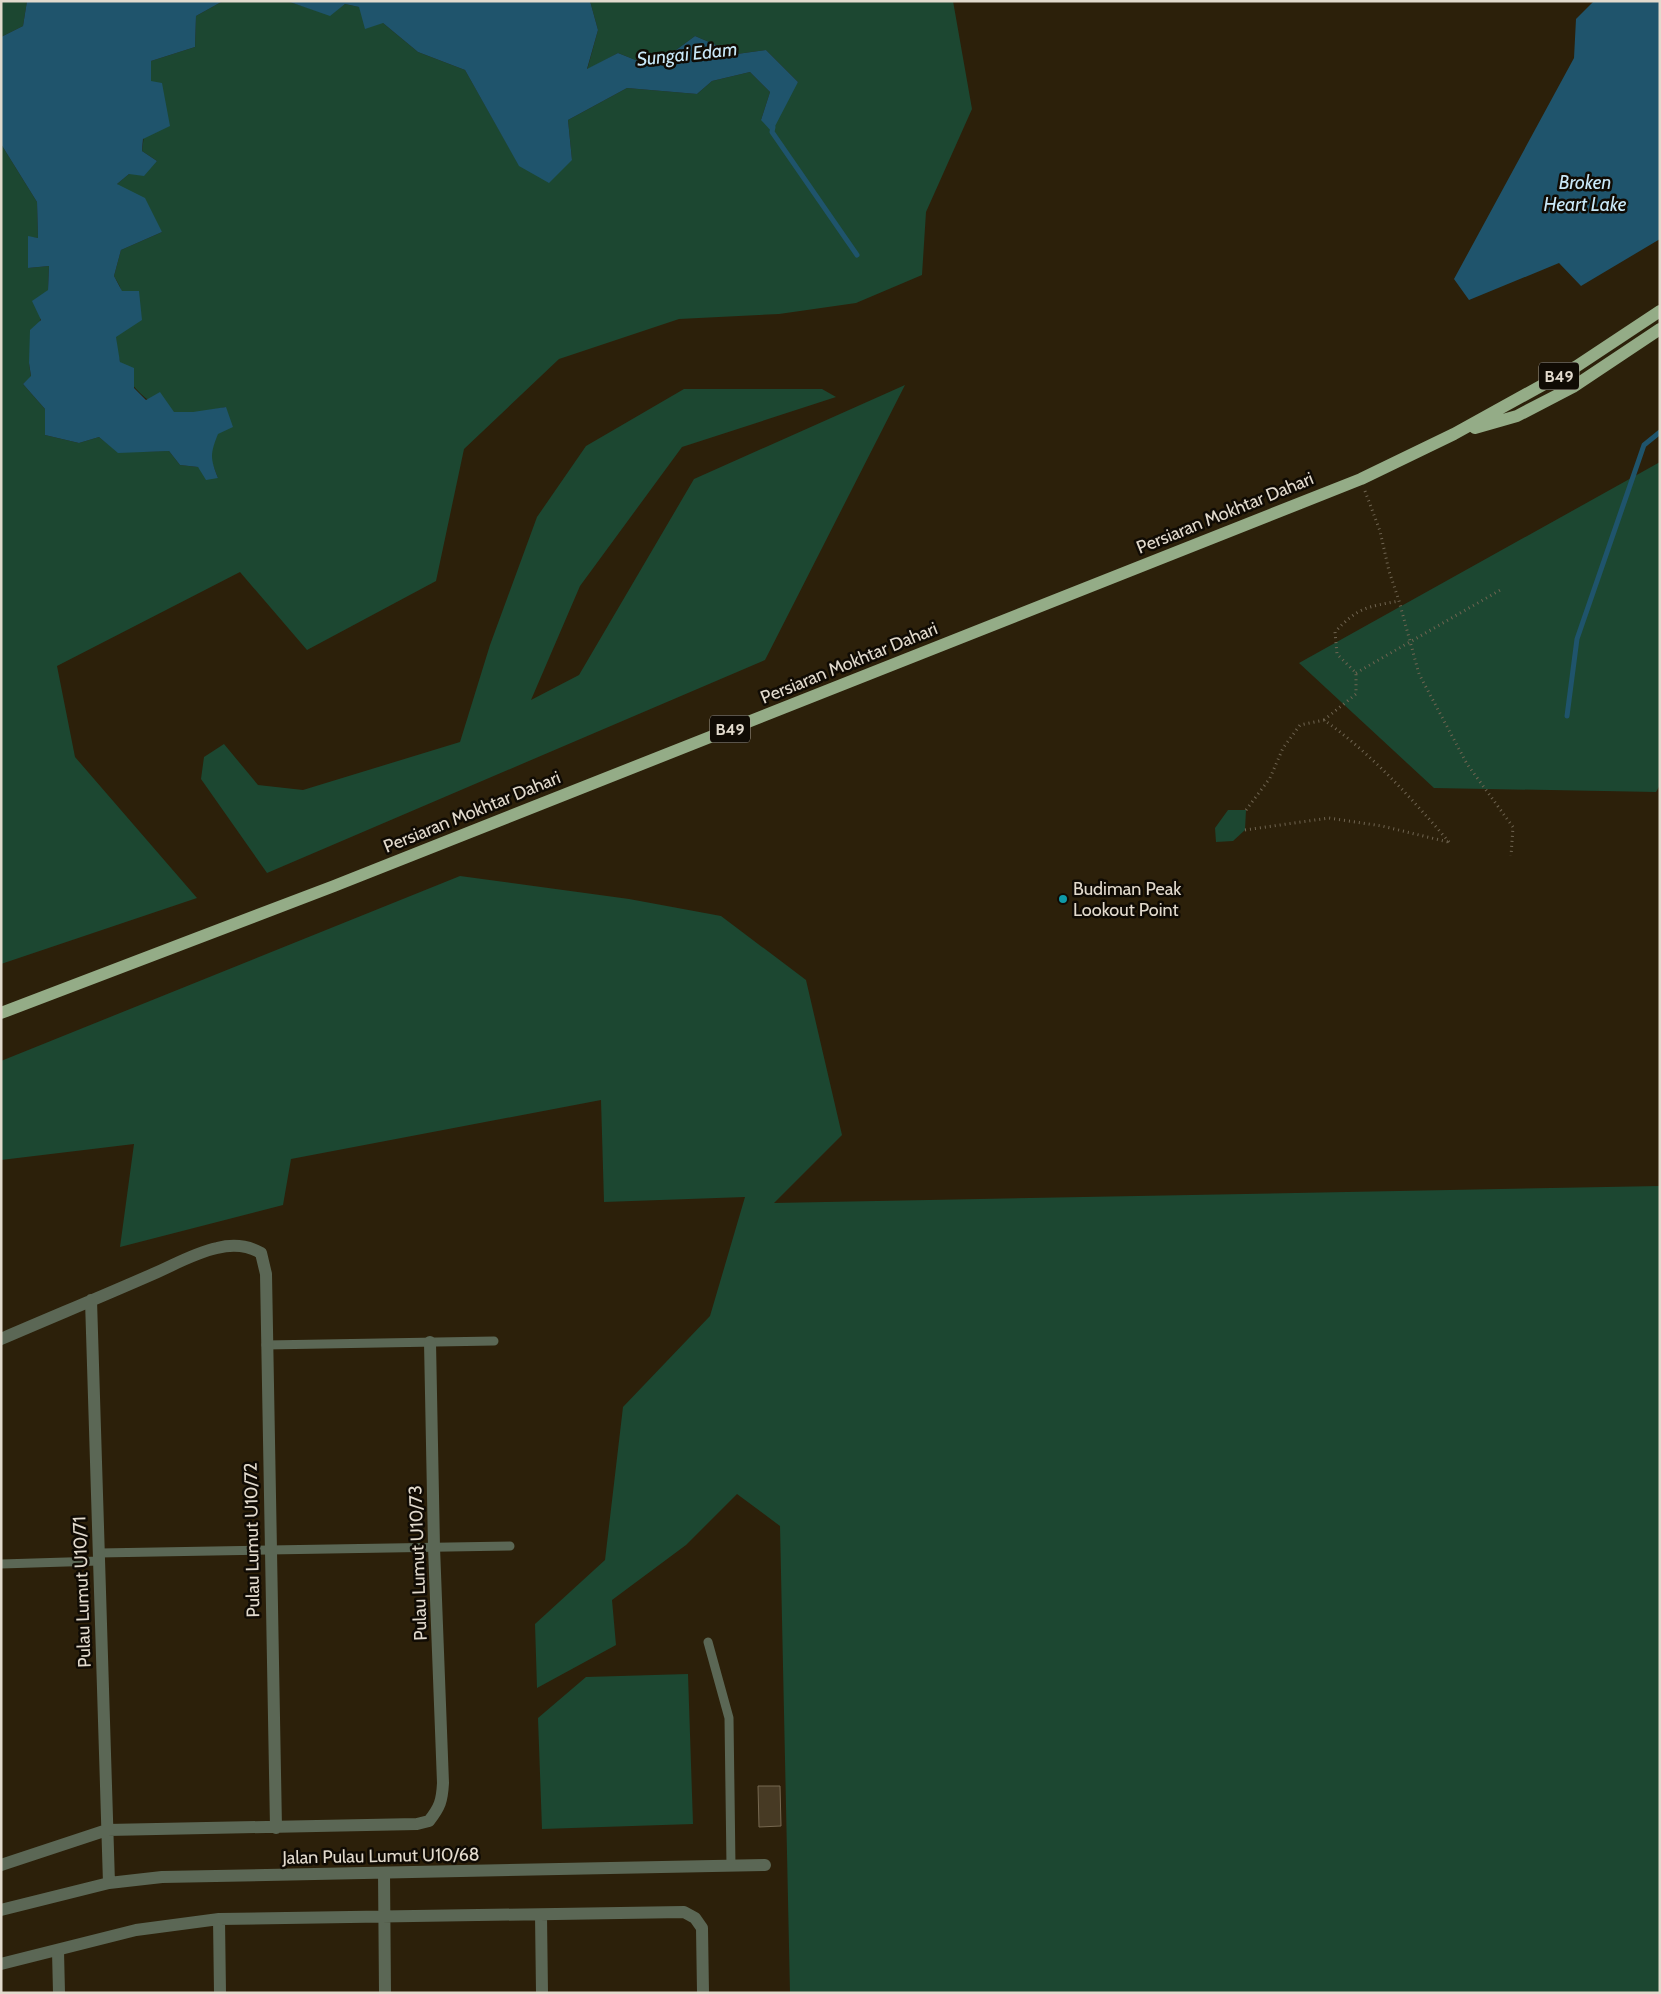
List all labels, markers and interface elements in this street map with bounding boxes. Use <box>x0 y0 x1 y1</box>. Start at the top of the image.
water label: Sungai Edam <box>636 37 738 71</box>
water label: Broken Heart Lake <box>1544 171 1627 216</box>
road number: B49 <box>1539 362 1579 390</box>
street label: Persiaran Mokhtar Dahari <box>1133 467 1317 559</box>
street label: Persiaran Mokhtar Dahari <box>757 617 941 709</box>
road number: B49 <box>710 716 750 742</box>
street label: Persiaran Mokhtar Dahari <box>380 766 564 858</box>
place label: Budiman Peak Lookout Point <box>1073 878 1182 921</box>
marker: Budiman Peak Lookout Point <box>1057 893 1069 905</box>
street label: Pulau Lumut U10/72 <box>240 1462 264 1618</box>
street label: Pulau Lumut U10/73 <box>404 1485 432 1641</box>
street label: Pulau Lumut U10/71 <box>68 1516 96 1668</box>
street label: Jalan Pulau Lumut U10/68 <box>281 1843 480 1869</box>

